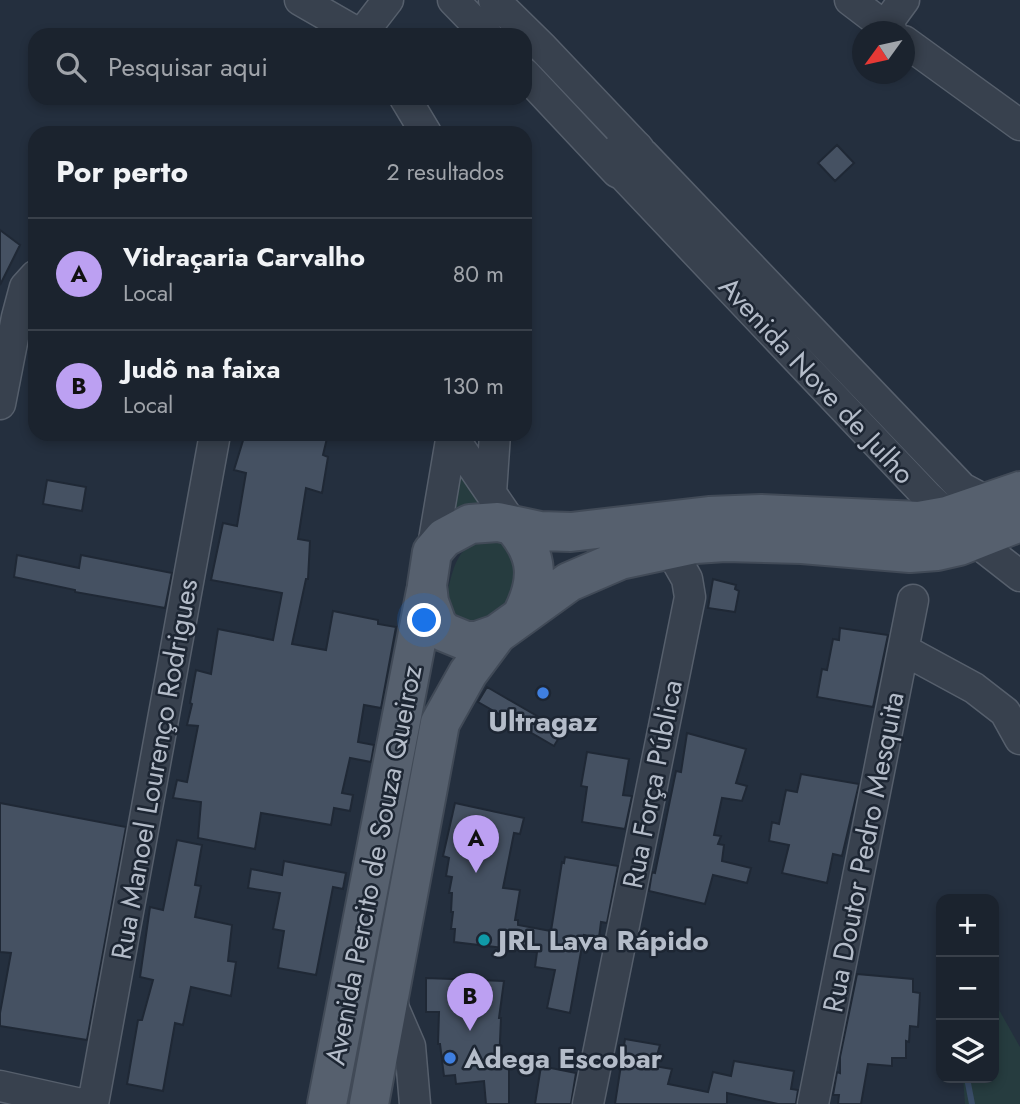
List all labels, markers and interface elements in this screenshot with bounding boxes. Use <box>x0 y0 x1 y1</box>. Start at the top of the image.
north arrow <box>852 21 915 84</box>
search box <box>28 28 532 105</box>
icon: search <box>52 48 90 86</box>
text: Pesquisar aqui <box>108 48 268 86</box>
text: Por perto <box>56 150 188 193</box>
text: 2 resultados <box>386 155 504 189</box>
text: Vidraçaria Carvalho <box>123 238 365 276</box>
text: A <box>71 257 87 291</box>
text: 80 m <box>453 257 504 291</box>
street label: Avenida Nove de Julho <box>709 267 924 493</box>
text: Local <box>123 276 173 310</box>
text: Judô na faixa <box>123 350 280 388</box>
text: B <box>71 369 87 403</box>
text: 130 m <box>442 369 504 403</box>
text: Local <box>123 388 173 422</box>
street label: Rua Manoel Lourenço Rodrigues <box>101 576 208 963</box>
your location <box>407 603 441 637</box>
street label: Avenida Percito de Souza Queiroz <box>315 661 432 1069</box>
street label: Rua Força Pública <box>612 676 693 892</box>
marker: Ultragaz <box>535 685 551 701</box>
street label: Rua Doutor Pedro Mesquita <box>812 688 915 1016</box>
place label: Ultragaz <box>488 701 598 742</box>
pin: A <box>453 815 499 873</box>
map controls <box>936 894 999 1083</box>
button: + <box>936 894 999 957</box>
place label: JRL Lava Rápido <box>493 920 709 961</box>
marker: JRL Lava Rápido <box>476 932 492 948</box>
button: − <box>936 957 999 1020</box>
pin: B <box>447 973 493 1031</box>
button: layers <box>936 1020 999 1083</box>
place label: Adega Escobar <box>463 1038 663 1079</box>
marker: Adega Escobar <box>442 1050 458 1066</box>

